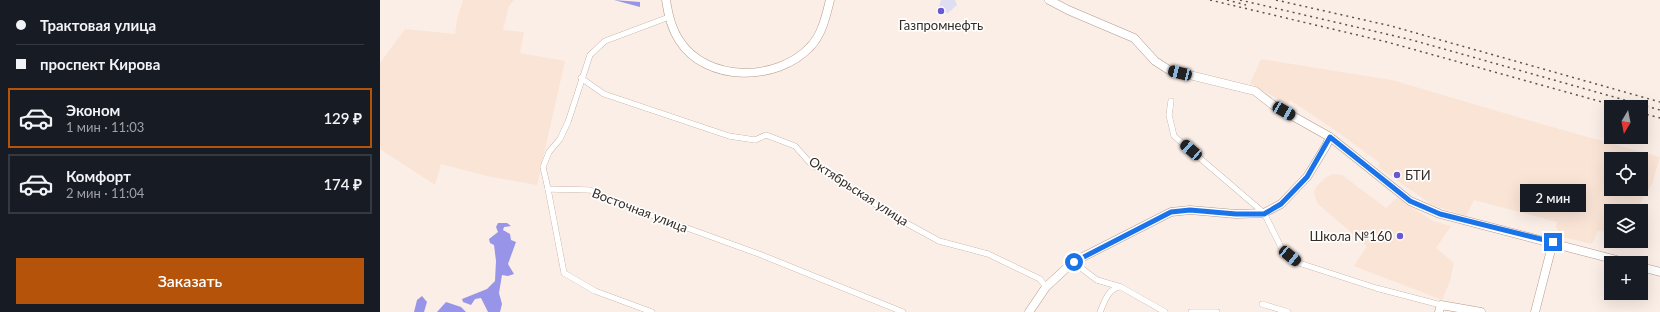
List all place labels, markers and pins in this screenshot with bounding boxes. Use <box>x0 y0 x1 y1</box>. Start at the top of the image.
marker: Газпромнефть <box>936 6 946 16</box>
place label: Газпромнефть <box>899 17 983 33</box>
place label: БТИ <box>1405 167 1431 183</box>
marker: БТИ <box>1392 170 1402 180</box>
place label: Школа №160 <box>1309 228 1392 244</box>
marker: Школа №160 <box>1395 231 1405 241</box>

